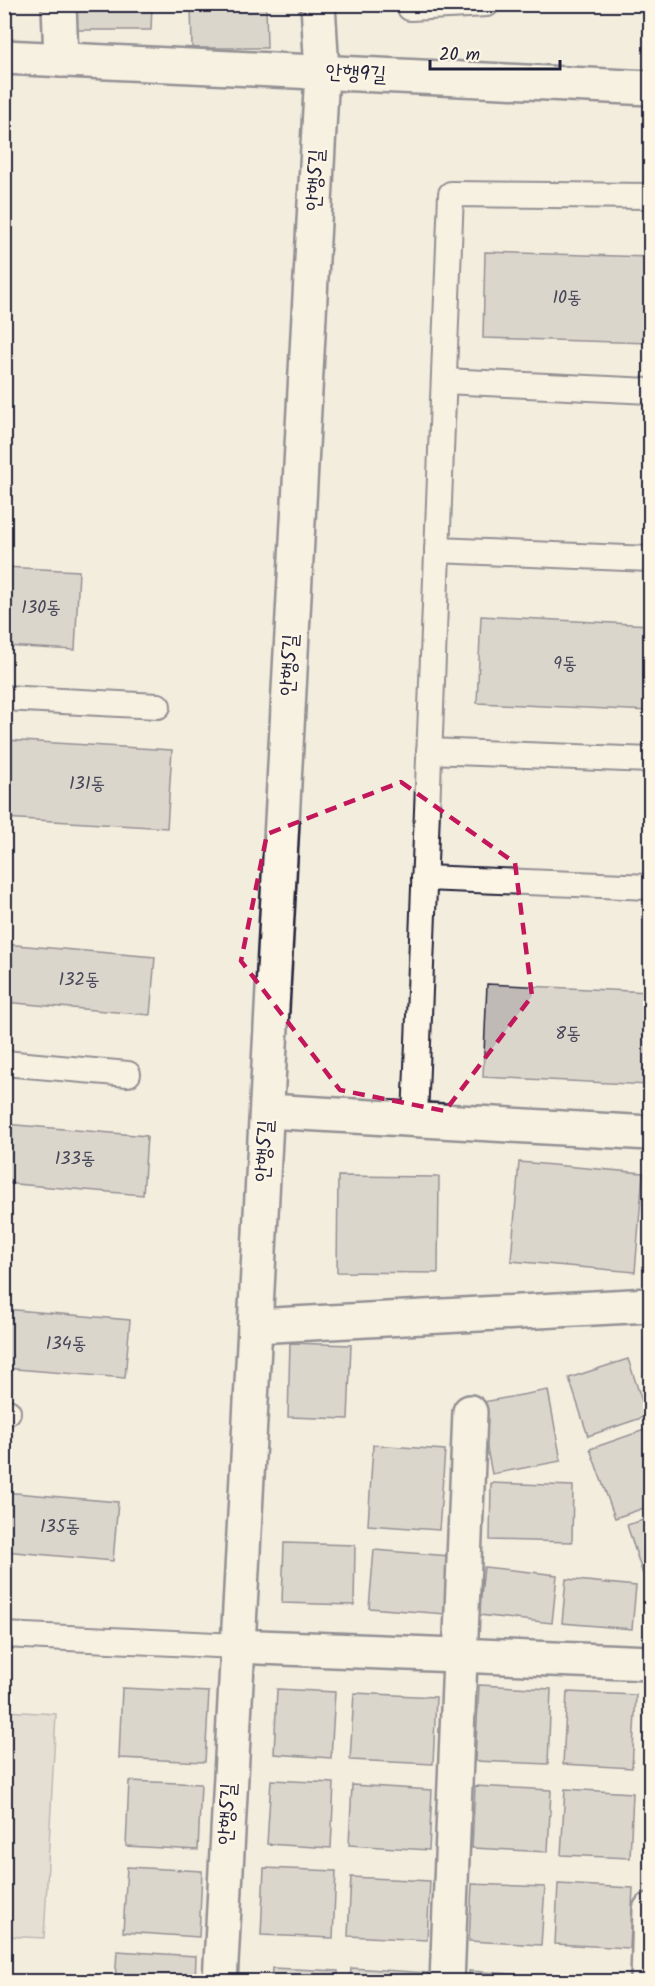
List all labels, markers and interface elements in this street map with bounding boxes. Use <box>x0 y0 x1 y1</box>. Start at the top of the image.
scale bar <box>430 33 560 71</box>
text: 20 m <box>439 41 480 70</box>
street label: 안행9길 <box>325 56 387 92</box>
street label: 안행5길 <box>298 148 334 212</box>
house number: 10동 <box>552 284 582 313</box>
house number: 130동 <box>21 594 61 623</box>
street label: 안행5길 <box>272 633 308 697</box>
house number: 9동 <box>553 650 577 679</box>
house number: 131동 <box>69 770 105 799</box>
house number: 132동 <box>59 966 99 995</box>
house number: 8동 <box>555 1020 581 1049</box>
street label: 안행5길 <box>247 1119 283 1183</box>
house number: 133동 <box>55 1145 95 1174</box>
house number: 134동 <box>46 1330 86 1359</box>
house number: 135동 <box>40 1513 80 1542</box>
street label: 안행5길 <box>210 1782 246 1846</box>

